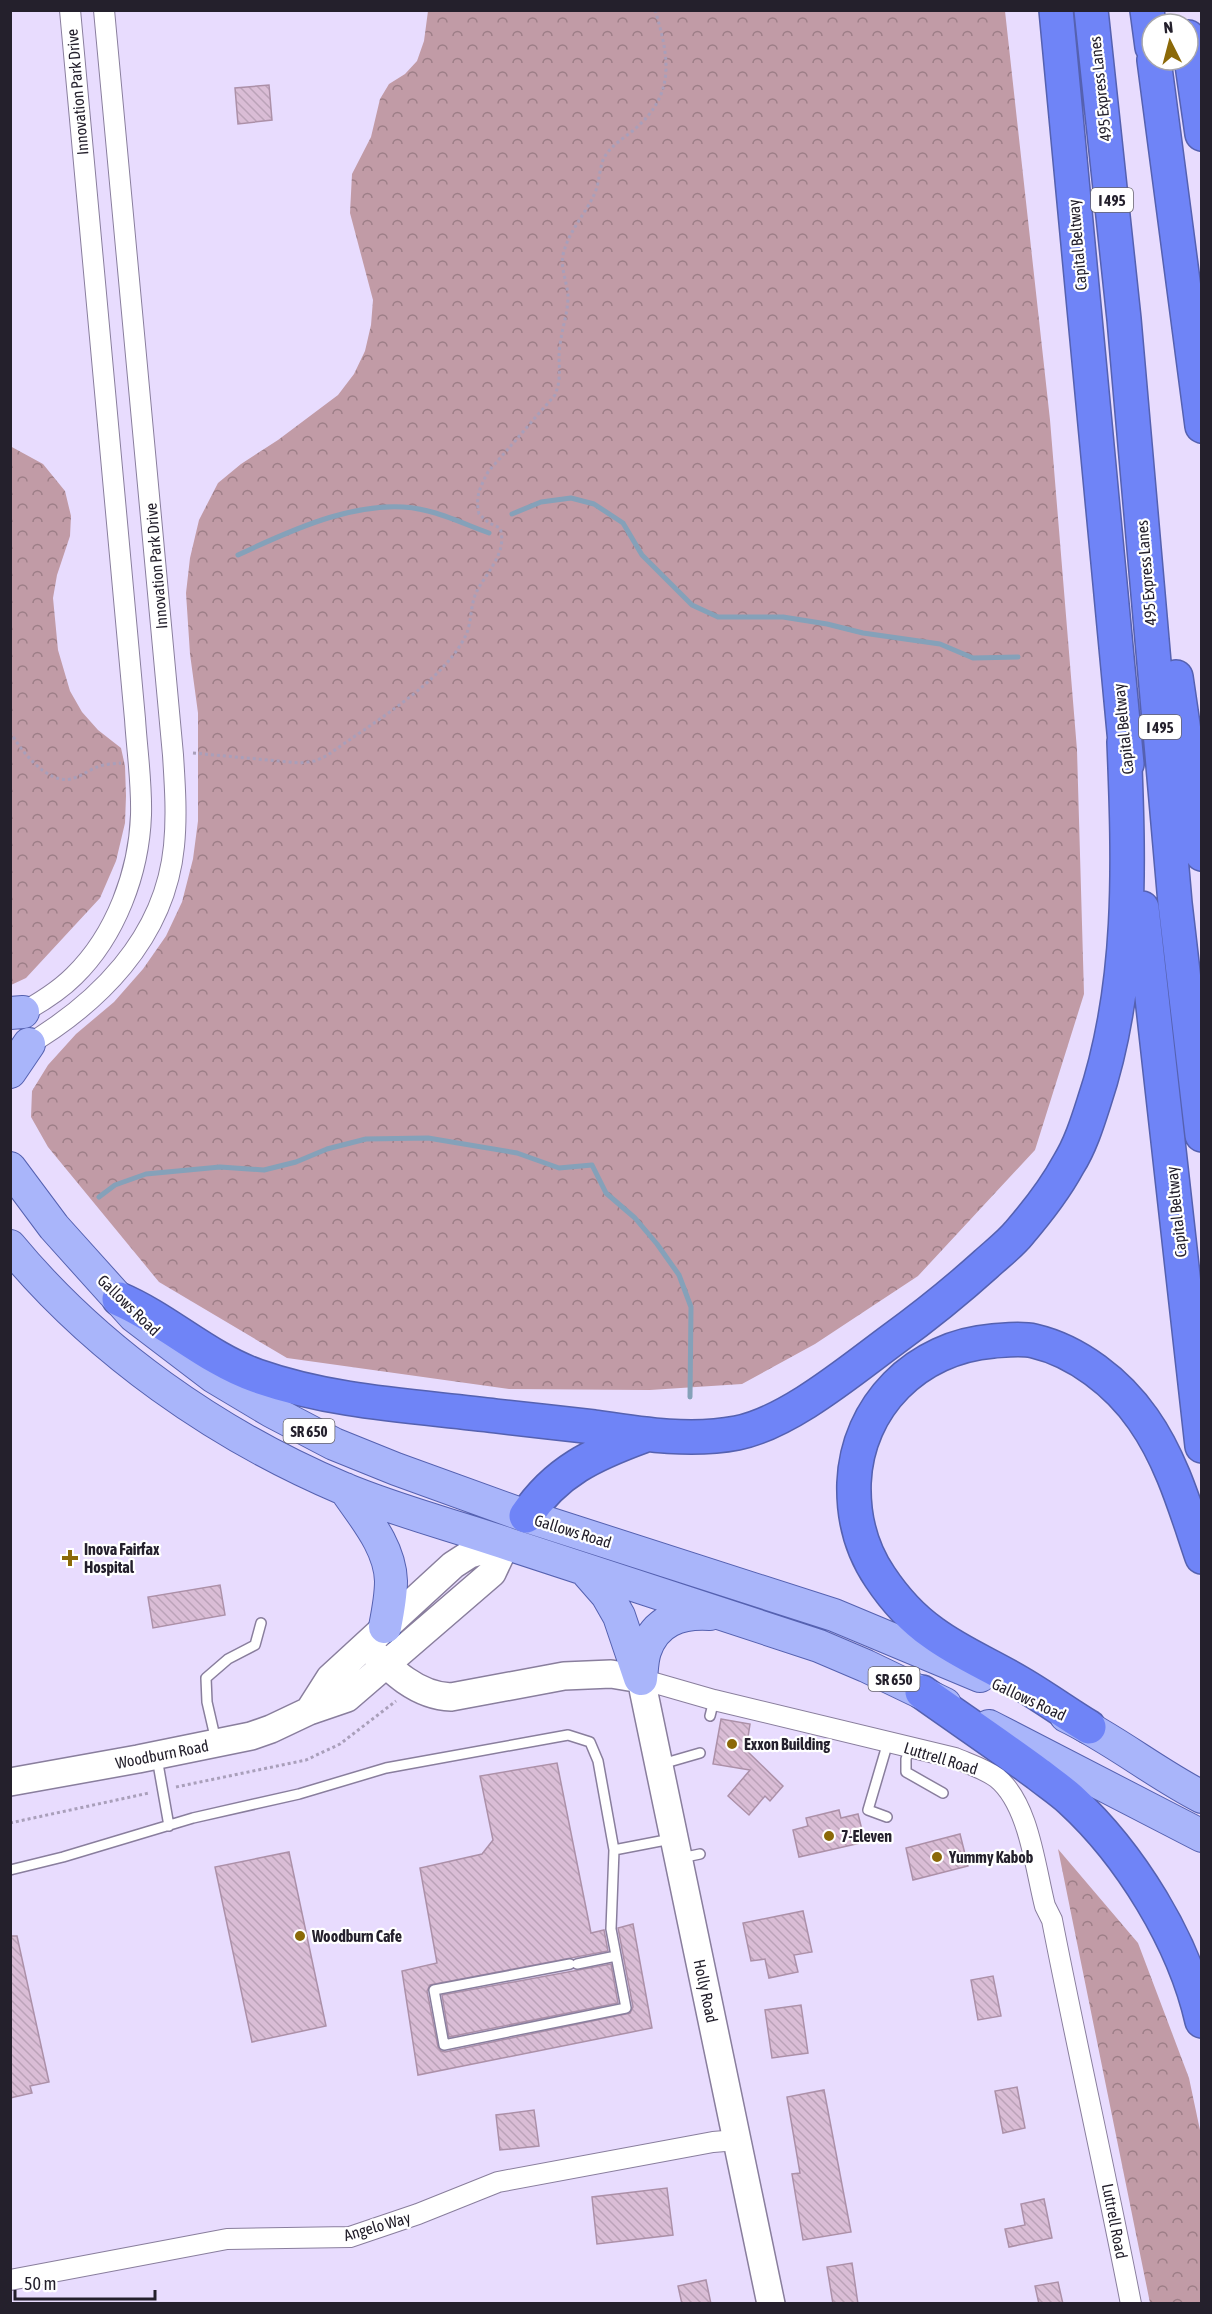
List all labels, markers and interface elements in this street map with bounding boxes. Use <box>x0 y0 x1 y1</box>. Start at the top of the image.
north arrow <box>1140 12 1200 72</box>
text: N <box>1163 18 1174 37</box>
street label: Innovation Park Drive <box>63 28 91 156</box>
street label: 495 Express Lanes <box>1086 35 1115 142</box>
road number: I 495 <box>1091 188 1133 212</box>
street label: Capital Beltway <box>1064 198 1091 291</box>
street label: Innovation Park Drive <box>142 502 170 630</box>
street label: 495 Express Lanes <box>1132 519 1161 626</box>
street label: Capital Beltway <box>1109 682 1138 775</box>
road number: I 495 <box>1139 715 1181 739</box>
street label: Capital Beltway <box>1162 1165 1191 1258</box>
street label: Gallows Road <box>94 1271 164 1339</box>
road number: SR 650 <box>284 1419 334 1443</box>
street label: Gallows Road <box>532 1511 614 1551</box>
place label: Inova Fairfax Hospital <box>84 1540 160 1576</box>
marker: Inova Fairfax Hospital <box>61 1549 79 1567</box>
road number: SR 650 <box>868 1667 920 1691</box>
street label: Gallows Road <box>989 1674 1069 1724</box>
place label: Exxon Building <box>744 1735 830 1753</box>
street label: Woodburn Road <box>114 1736 210 1772</box>
marker: Exxon Building <box>725 1737 739 1751</box>
street label: Luttrell Road <box>902 1738 980 1778</box>
place label: 7-Eleven <box>841 1827 892 1845</box>
marker: 7-Eleven <box>822 1829 836 1843</box>
place label: Yummy Kabob <box>948 1848 1034 1866</box>
marker: Yummy Kabob <box>930 1850 944 1864</box>
place label: Woodburn Cafe <box>311 1927 402 1945</box>
marker: Woodburn Cafe <box>293 1929 307 1943</box>
street label: Holly Road <box>690 1958 722 2025</box>
street label: Luttrell Road <box>1099 2182 1131 2260</box>
street label: Angelo Way <box>342 2208 413 2245</box>
scale bar <box>15 2263 154 2301</box>
text: 50 m <box>24 2273 56 2294</box>

